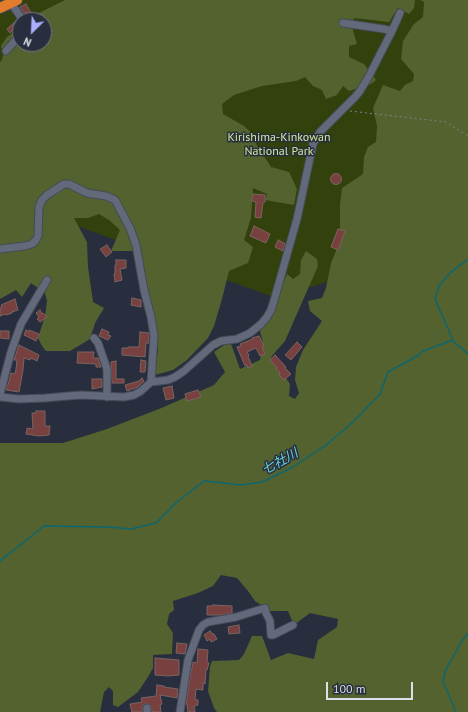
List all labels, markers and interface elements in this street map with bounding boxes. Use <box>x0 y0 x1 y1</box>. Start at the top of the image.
north arrow <box>12 12 52 52</box>
text: N <box>21 34 34 50</box>
park label: Kirishima-Kinkowan National Park <box>227 131 331 159</box>
water label: 七社川 <box>259 446 301 478</box>
scale bar <box>328 674 415 700</box>
text: 100 m <box>333 681 366 696</box>

